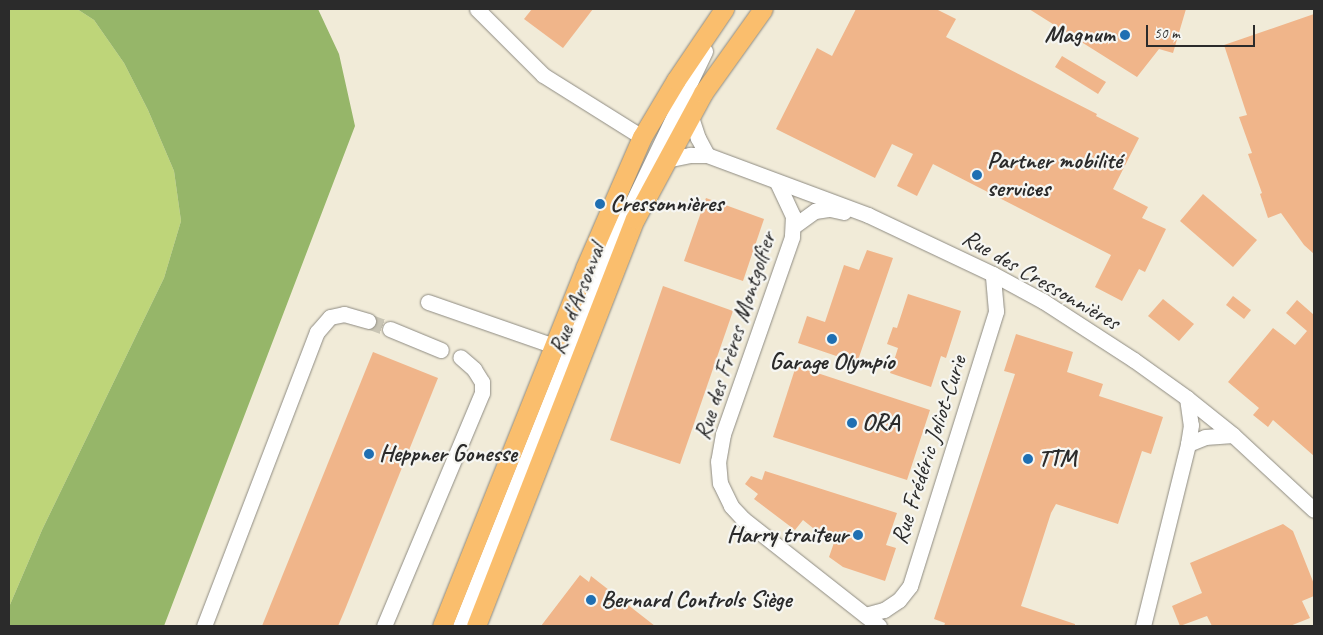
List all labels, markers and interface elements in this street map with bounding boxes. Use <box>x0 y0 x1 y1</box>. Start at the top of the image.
scale bar <box>1148 15 1257 47</box>
place label: Magnum <box>1045 21 1115 49</box>
text: 50 m <box>1154 24 1180 43</box>
marker: Magnum <box>1119 29 1131 41</box>
place label: Partner mobilité services <box>987 147 1121 203</box>
marker: Partner mobilité services <box>971 169 983 181</box>
place label: Cressonnières <box>610 190 723 218</box>
marker: Cressonnières <box>594 198 606 210</box>
street label: Rue des Cressonnières <box>957 223 1125 337</box>
street label: Rue des Frères Montgolfier <box>688 229 782 443</box>
street label: Rue d'Arsonval <box>543 239 611 359</box>
marker: Garage Olympío <box>826 333 838 345</box>
place label: Garage Olympío <box>770 348 894 376</box>
street label: Rue Frédéric Joliot-Curie <box>885 352 973 548</box>
place label: ORA <box>862 409 899 437</box>
marker: ORA <box>846 417 858 429</box>
place label: Heppner Gonesse <box>379 440 517 468</box>
place label: TTM <box>1038 445 1077 473</box>
marker: Heppner Gonesse <box>363 448 375 460</box>
marker: TTM <box>1022 453 1034 465</box>
place label: Harry traiteur <box>727 521 848 549</box>
marker: Harry traiteur <box>852 529 864 541</box>
place label: Bernard Controls Siège <box>601 586 792 614</box>
marker: Bernard Controls Siège <box>585 594 597 606</box>

